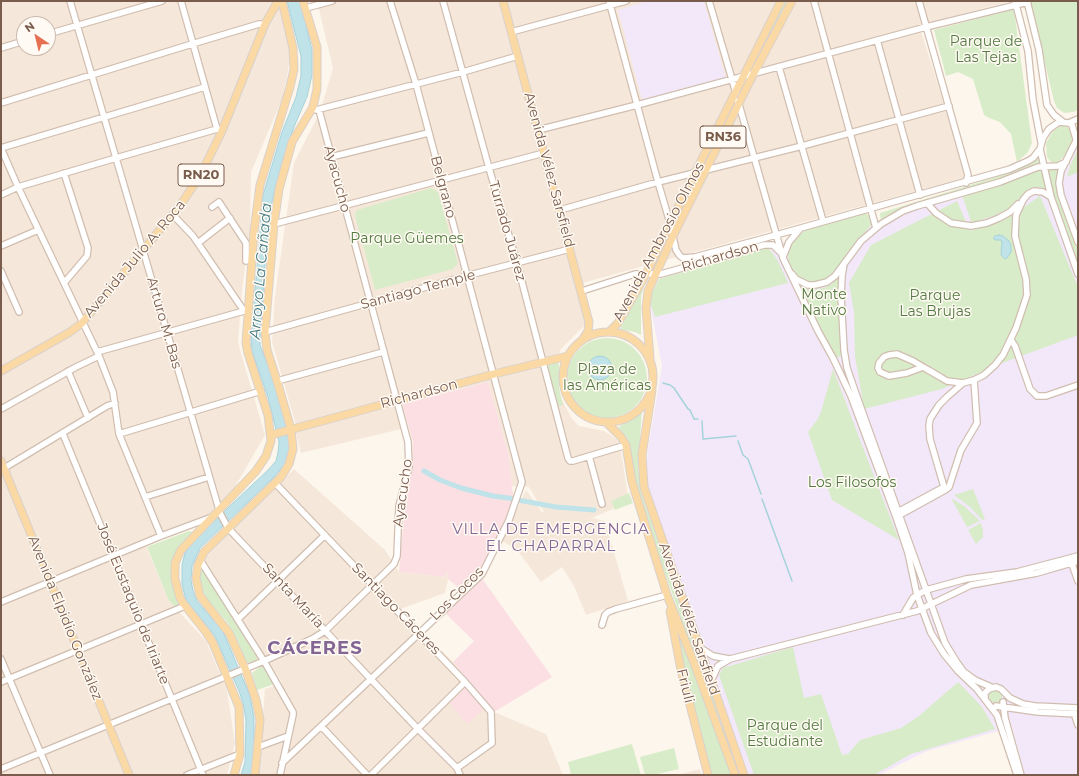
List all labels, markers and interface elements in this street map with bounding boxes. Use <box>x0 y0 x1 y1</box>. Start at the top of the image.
north arrow <box>16 16 56 56</box>
text: N <box>22 19 37 35</box>
park label: Parque de Las Tejas <box>950 34 1022 66</box>
street label: Avenida Vélez Sarsfield <box>520 90 578 250</box>
road number: RN36 <box>700 126 746 148</box>
street label: Ayacucho <box>320 144 354 214</box>
street label: Belgrano <box>427 154 459 220</box>
street label: Avenida Ambrosio Olmos <box>610 160 708 324</box>
road number: RN20 <box>178 164 224 186</box>
street label: Turrado Juárez <box>485 179 529 283</box>
street label: Avenida Julio A. Roca <box>81 197 189 321</box>
water label: Arroyo La Cañada <box>246 202 276 340</box>
park label: Parque Güemes <box>350 231 464 247</box>
street label: Richardson <box>680 238 760 276</box>
street label: Santiago Temple <box>359 267 477 313</box>
street label: Arturo M. Bas <box>143 275 185 371</box>
park label: Monte Nativo <box>801 287 847 320</box>
park label: Parque Las Brujas <box>899 288 971 320</box>
park label: Plaza de las Américas <box>563 362 651 394</box>
street label: Richardson <box>378 376 460 412</box>
street label: Ayacucho <box>390 458 416 528</box>
park label: Los Filosofos <box>808 475 896 491</box>
street label: José Eustaquio de Iriarte <box>93 521 173 687</box>
district label: VILLA DE EMERGENCIA EL CHAPARRAL <box>452 521 650 556</box>
street label: Avenida Elpidio González <box>24 533 106 703</box>
street label: Avenida Vélez Sarsfield <box>655 541 723 697</box>
street label: Santa María <box>259 560 327 632</box>
street label: Santiago Cáceres <box>348 560 444 658</box>
street label: Los Cocos <box>427 564 487 624</box>
district label: CÁCERES <box>267 638 363 660</box>
street label: Friuli <box>673 667 697 705</box>
park label: Parque del Estudiante <box>747 718 823 750</box>

